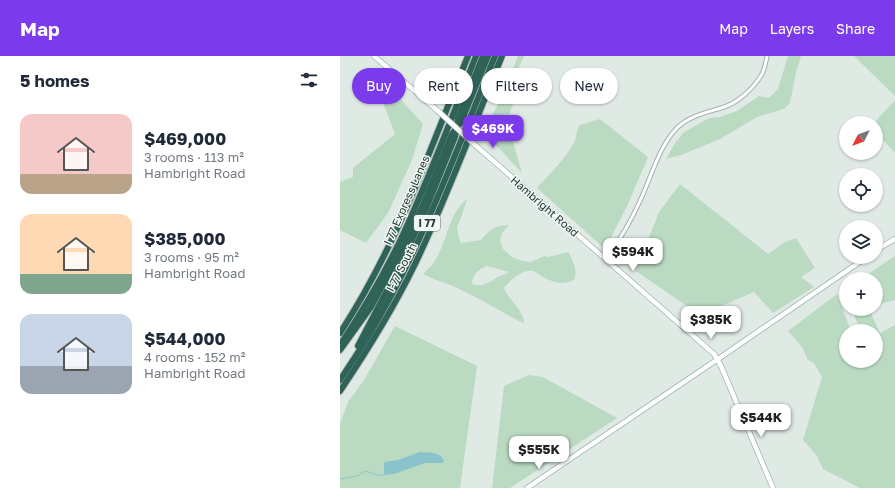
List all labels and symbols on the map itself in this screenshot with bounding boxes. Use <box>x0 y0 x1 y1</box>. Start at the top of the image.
pin: $469K <box>465 115 521 149</box>
north arrow <box>839 116 883 160</box>
street label: I 77 Express Lanes <box>380 153 432 247</box>
street label: Hambright Road <box>508 173 582 239</box>
road number: I 77 <box>414 215 440 231</box>
pin: $594K <box>605 238 661 272</box>
street label: I-77 South <box>383 241 419 293</box>
pin: $385K <box>683 306 739 340</box>
pin: $544K <box>733 404 789 438</box>
pin: $555K <box>511 436 567 470</box>

